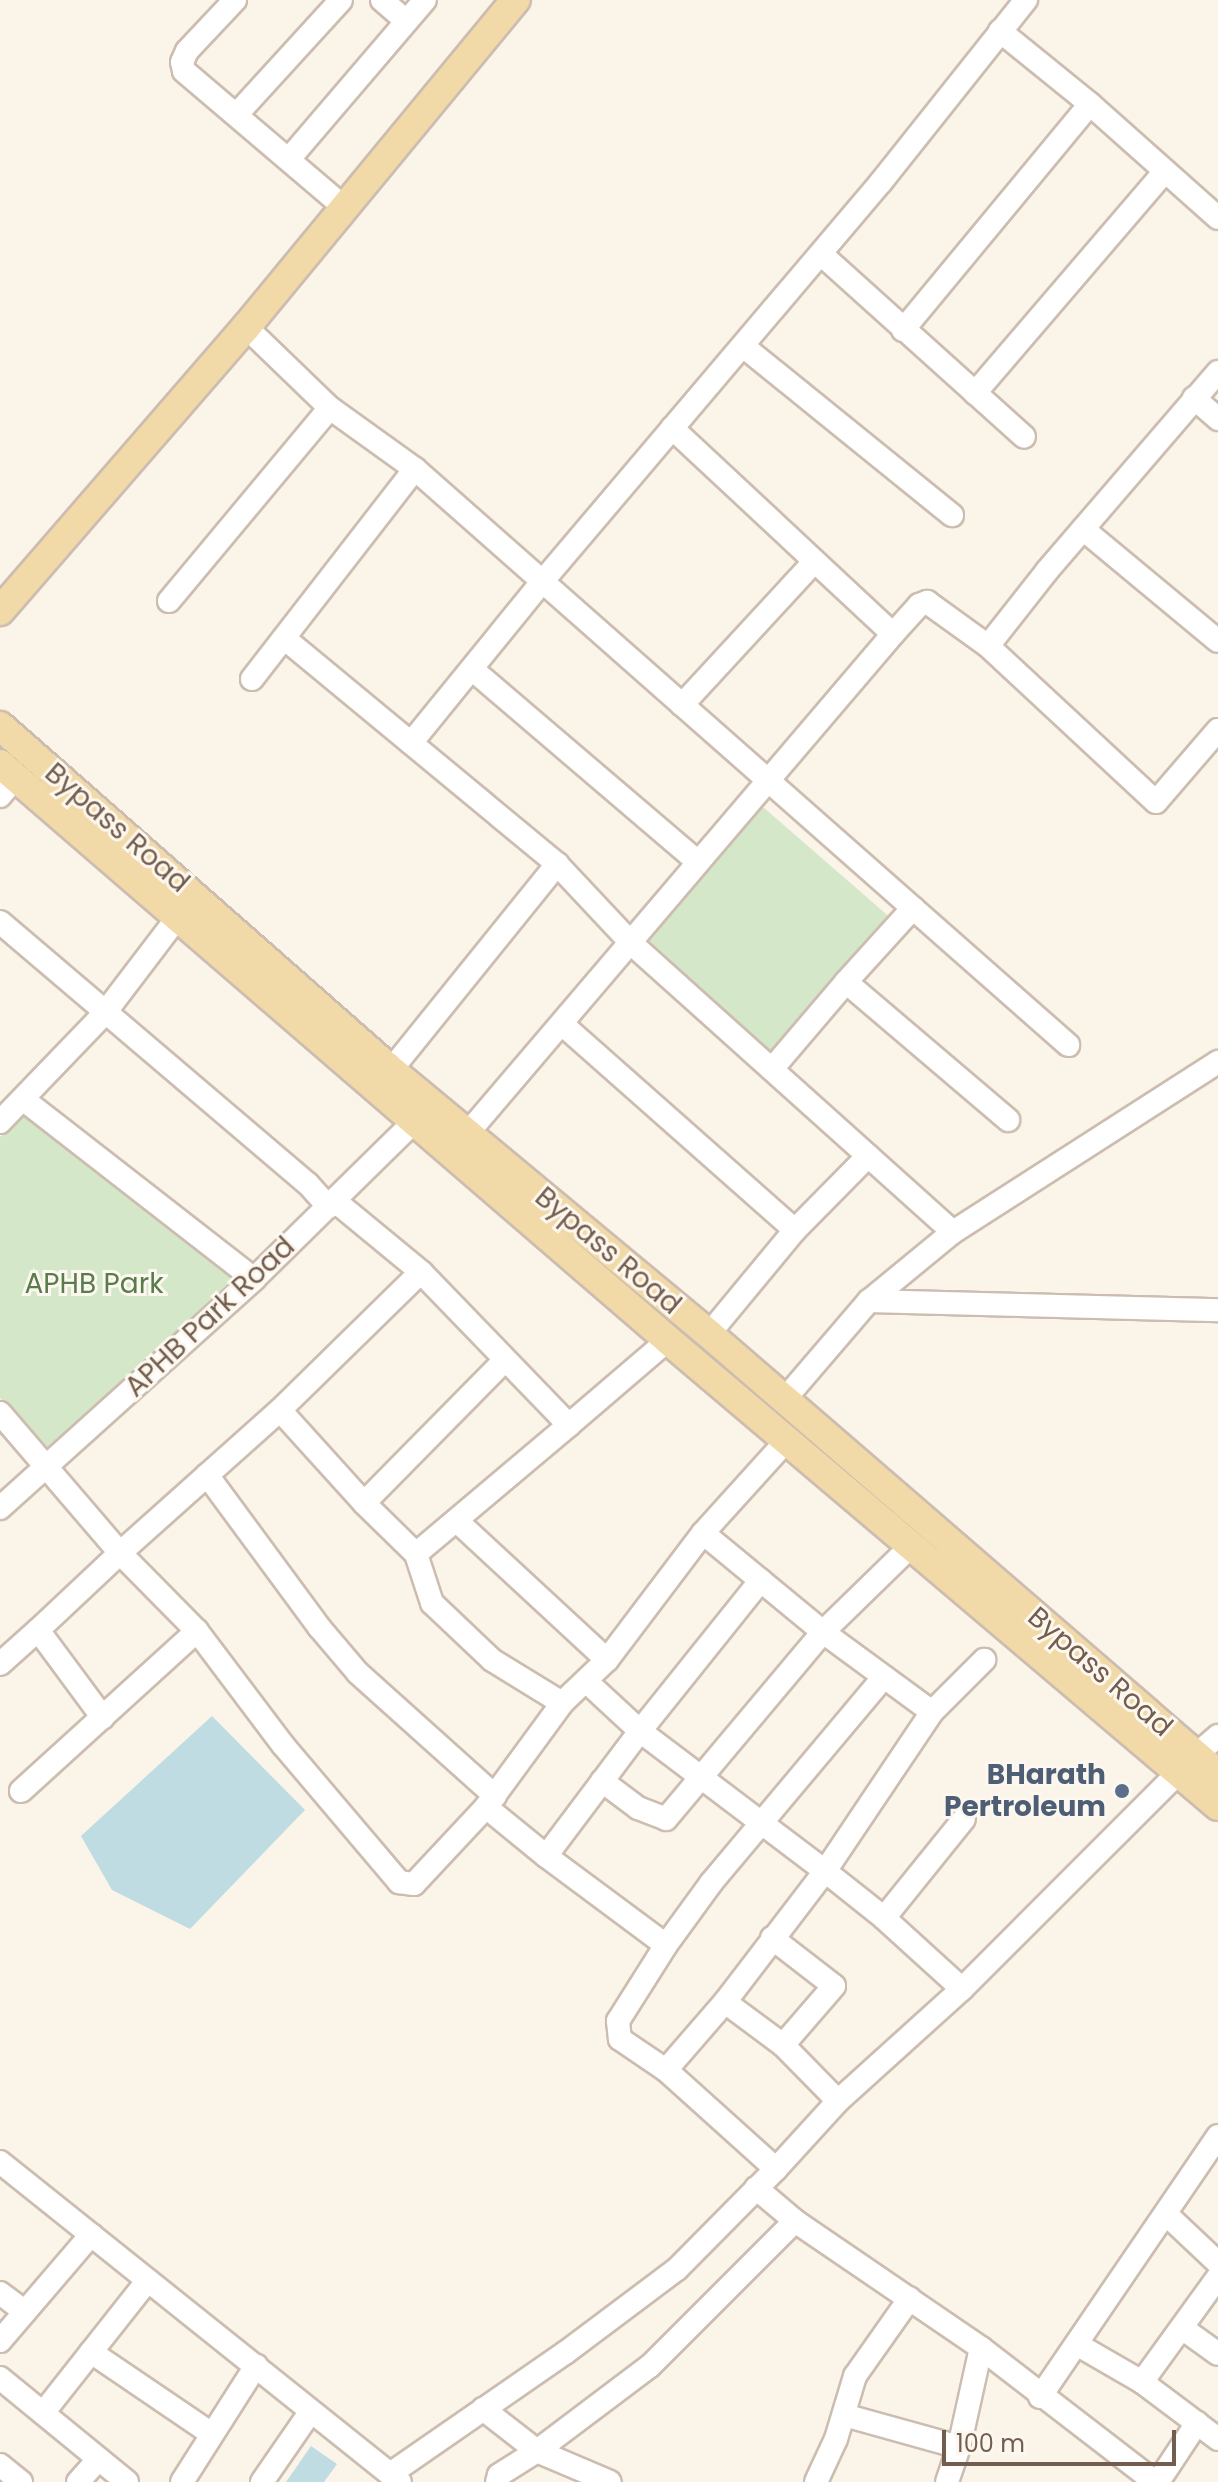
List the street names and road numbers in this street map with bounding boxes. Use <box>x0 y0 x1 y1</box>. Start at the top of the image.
street label: Bypass Road <box>38 756 196 900</box>
street label: Bypass Road <box>528 1180 688 1322</box>
street label: APHB Park Road <box>118 1230 302 1404</box>
street label: Bypass Road <box>1021 1600 1179 1744</box>

